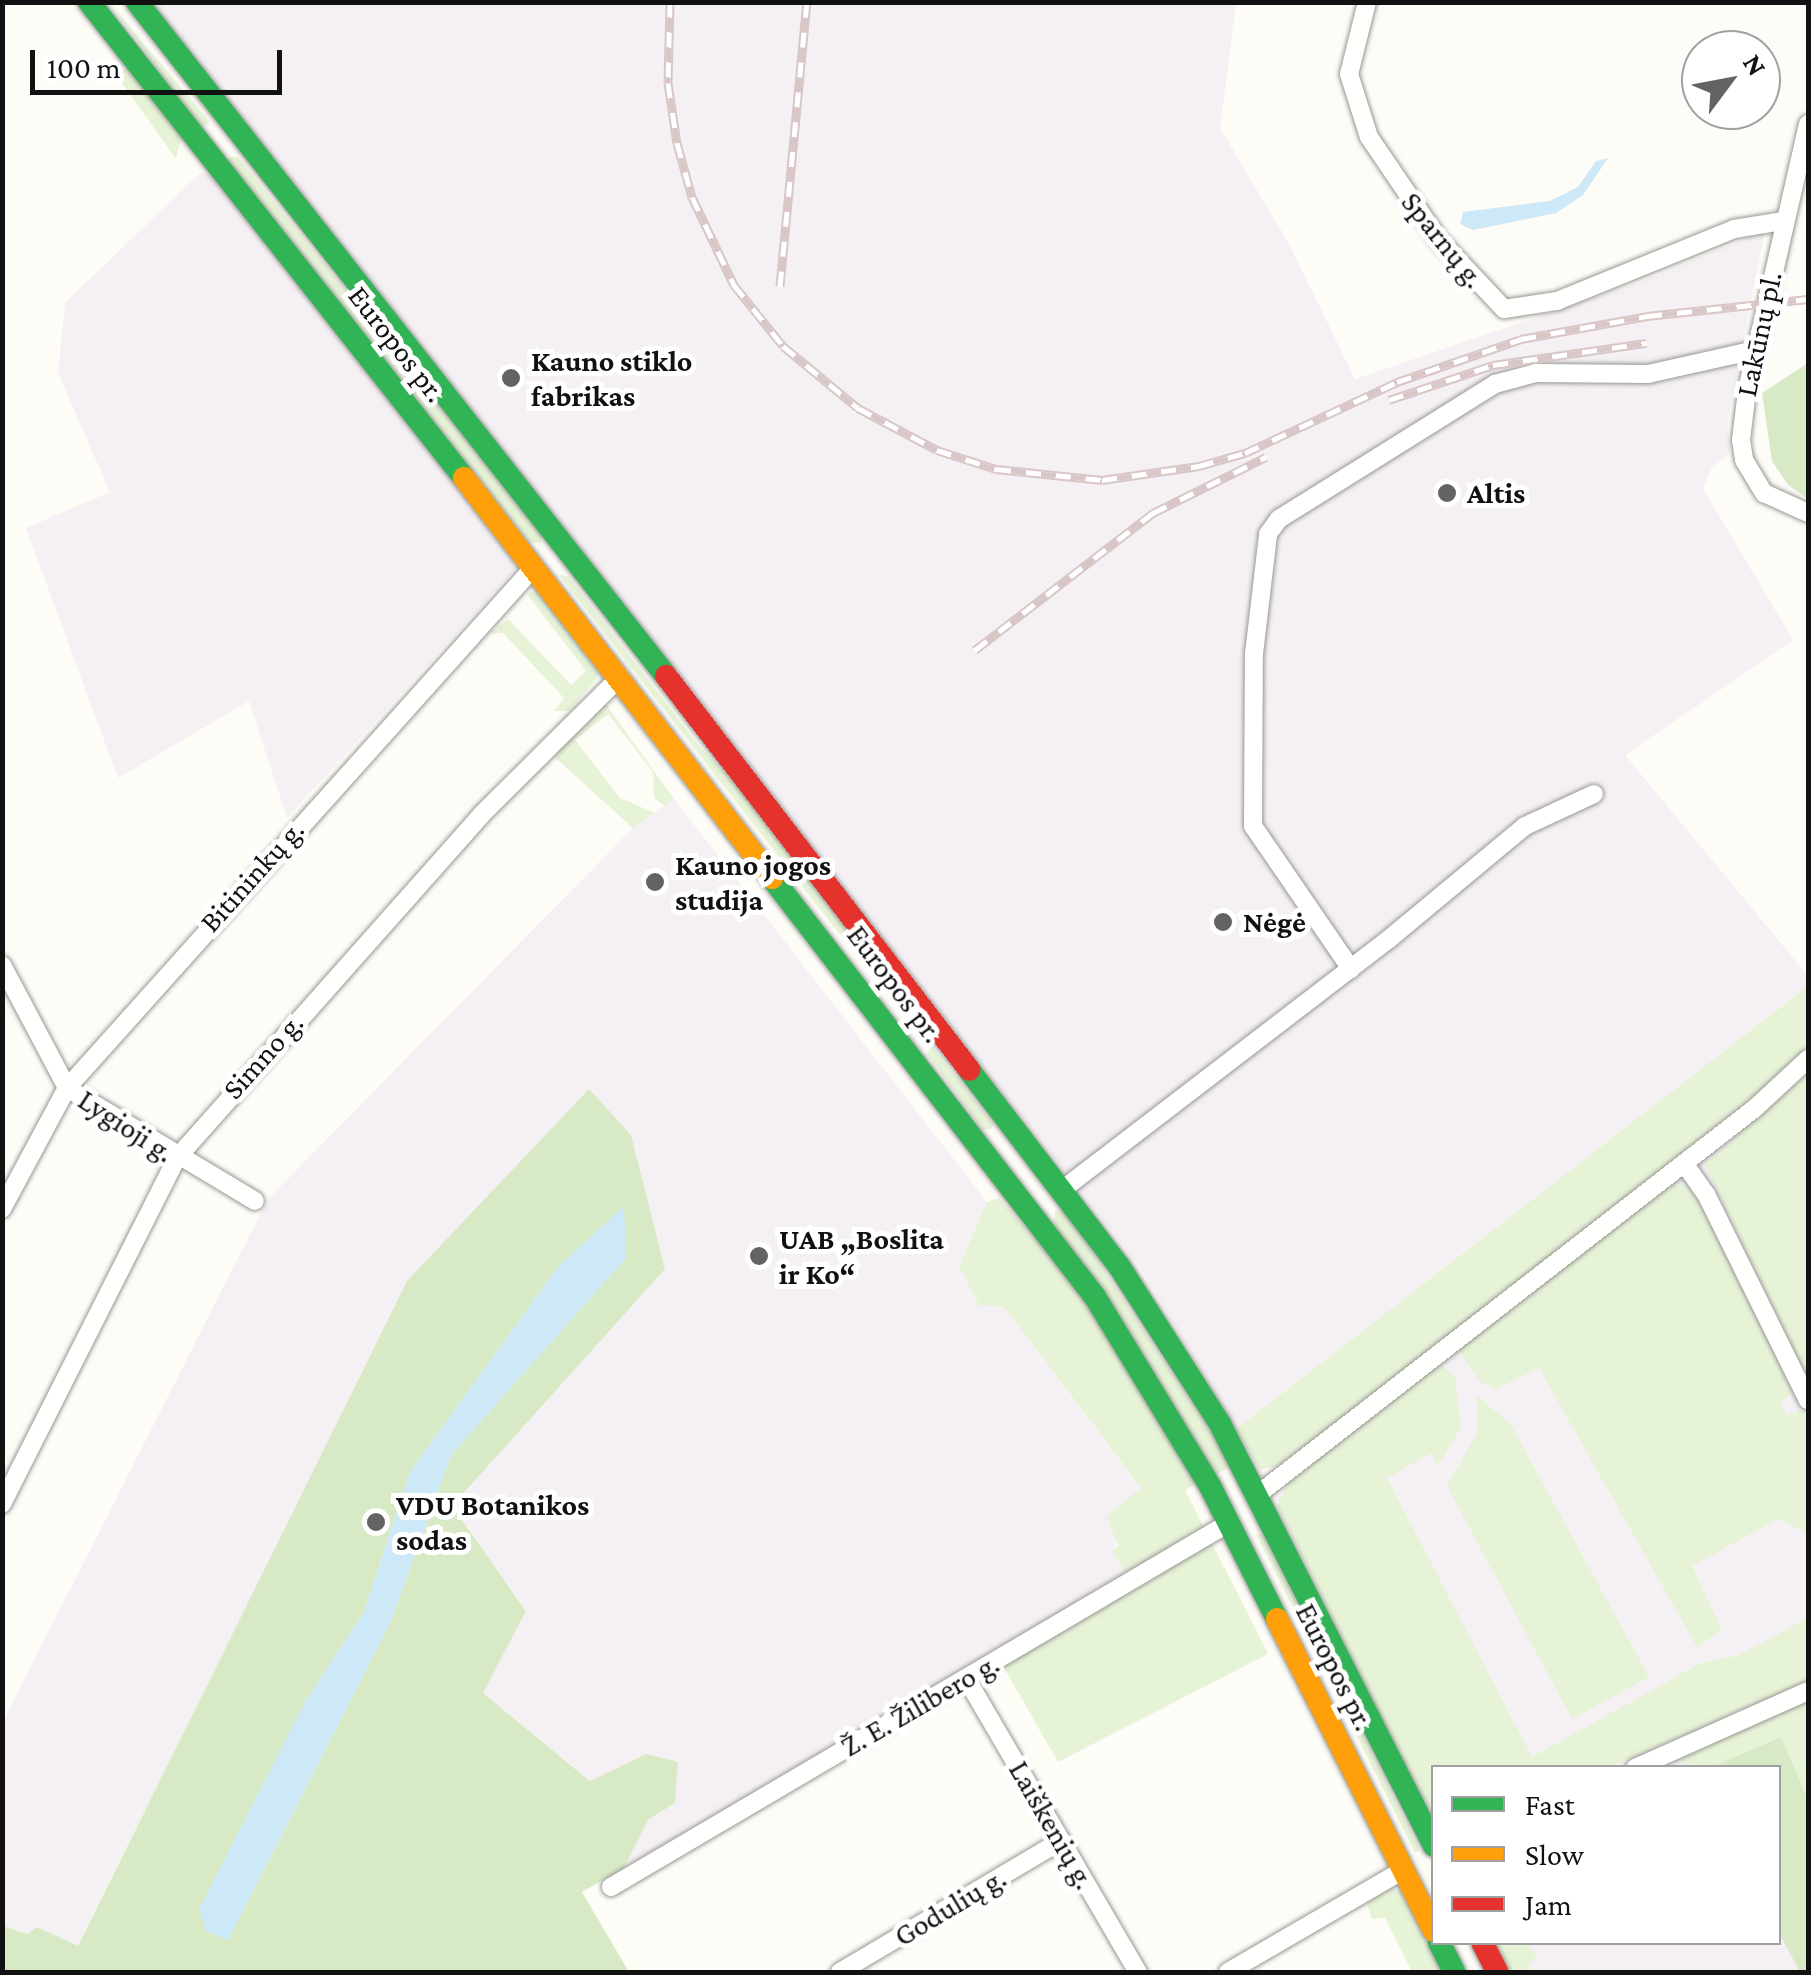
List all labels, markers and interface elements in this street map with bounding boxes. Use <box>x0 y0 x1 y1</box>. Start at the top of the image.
scale bar <box>35 30 288 92</box>
north arrow <box>1681 30 1781 130</box>
text: N <box>1737 49 1773 81</box>
text: 100 m <box>47 51 121 84</box>
street label: Sparnų g. <box>1393 185 1493 295</box>
street label: Lakūnų pl. <box>1728 268 1790 400</box>
street label: Europos pr. <box>340 279 454 409</box>
place label: Kauno stiklo fabrikas <box>531 343 692 414</box>
marker: Kauno stiklo fabrikas <box>500 367 522 389</box>
place label: Altis <box>1467 475 1525 511</box>
marker: Altis <box>1436 482 1458 504</box>
street label: Bitininkų g. <box>192 812 312 940</box>
place label: Kauno jogos studija <box>675 847 831 918</box>
marker: Kauno jogos studija <box>644 871 666 893</box>
place label: Nėgė <box>1243 904 1306 940</box>
marker: Nėgė <box>1212 911 1234 933</box>
street label: Europos pr. <box>839 918 951 1050</box>
street label: Simno g. <box>215 1005 311 1107</box>
street label: Lygioji g. <box>71 1082 181 1170</box>
place label: UAB „Boslita ir Ko“ <box>779 1221 944 1292</box>
marker: UAB „Boslita ir Ko“ <box>748 1245 770 1267</box>
place label: VDU Botanikos sodas <box>396 1487 589 1558</box>
marker: VDU Botanikos sodas <box>365 1511 387 1533</box>
street label: Europos pr. <box>1288 1598 1382 1736</box>
street label: Ž. E. Žilibero g. <box>835 1645 1005 1765</box>
street label: Laiškenių g. <box>1001 1754 1103 1896</box>
legend <box>1431 1765 1781 1945</box>
text: Fast <box>1525 1788 1575 1821</box>
text: Slow <box>1525 1838 1584 1871</box>
street label: Godulių g. <box>888 1860 1012 1954</box>
text: Jam <box>1525 1888 1572 1921</box>

